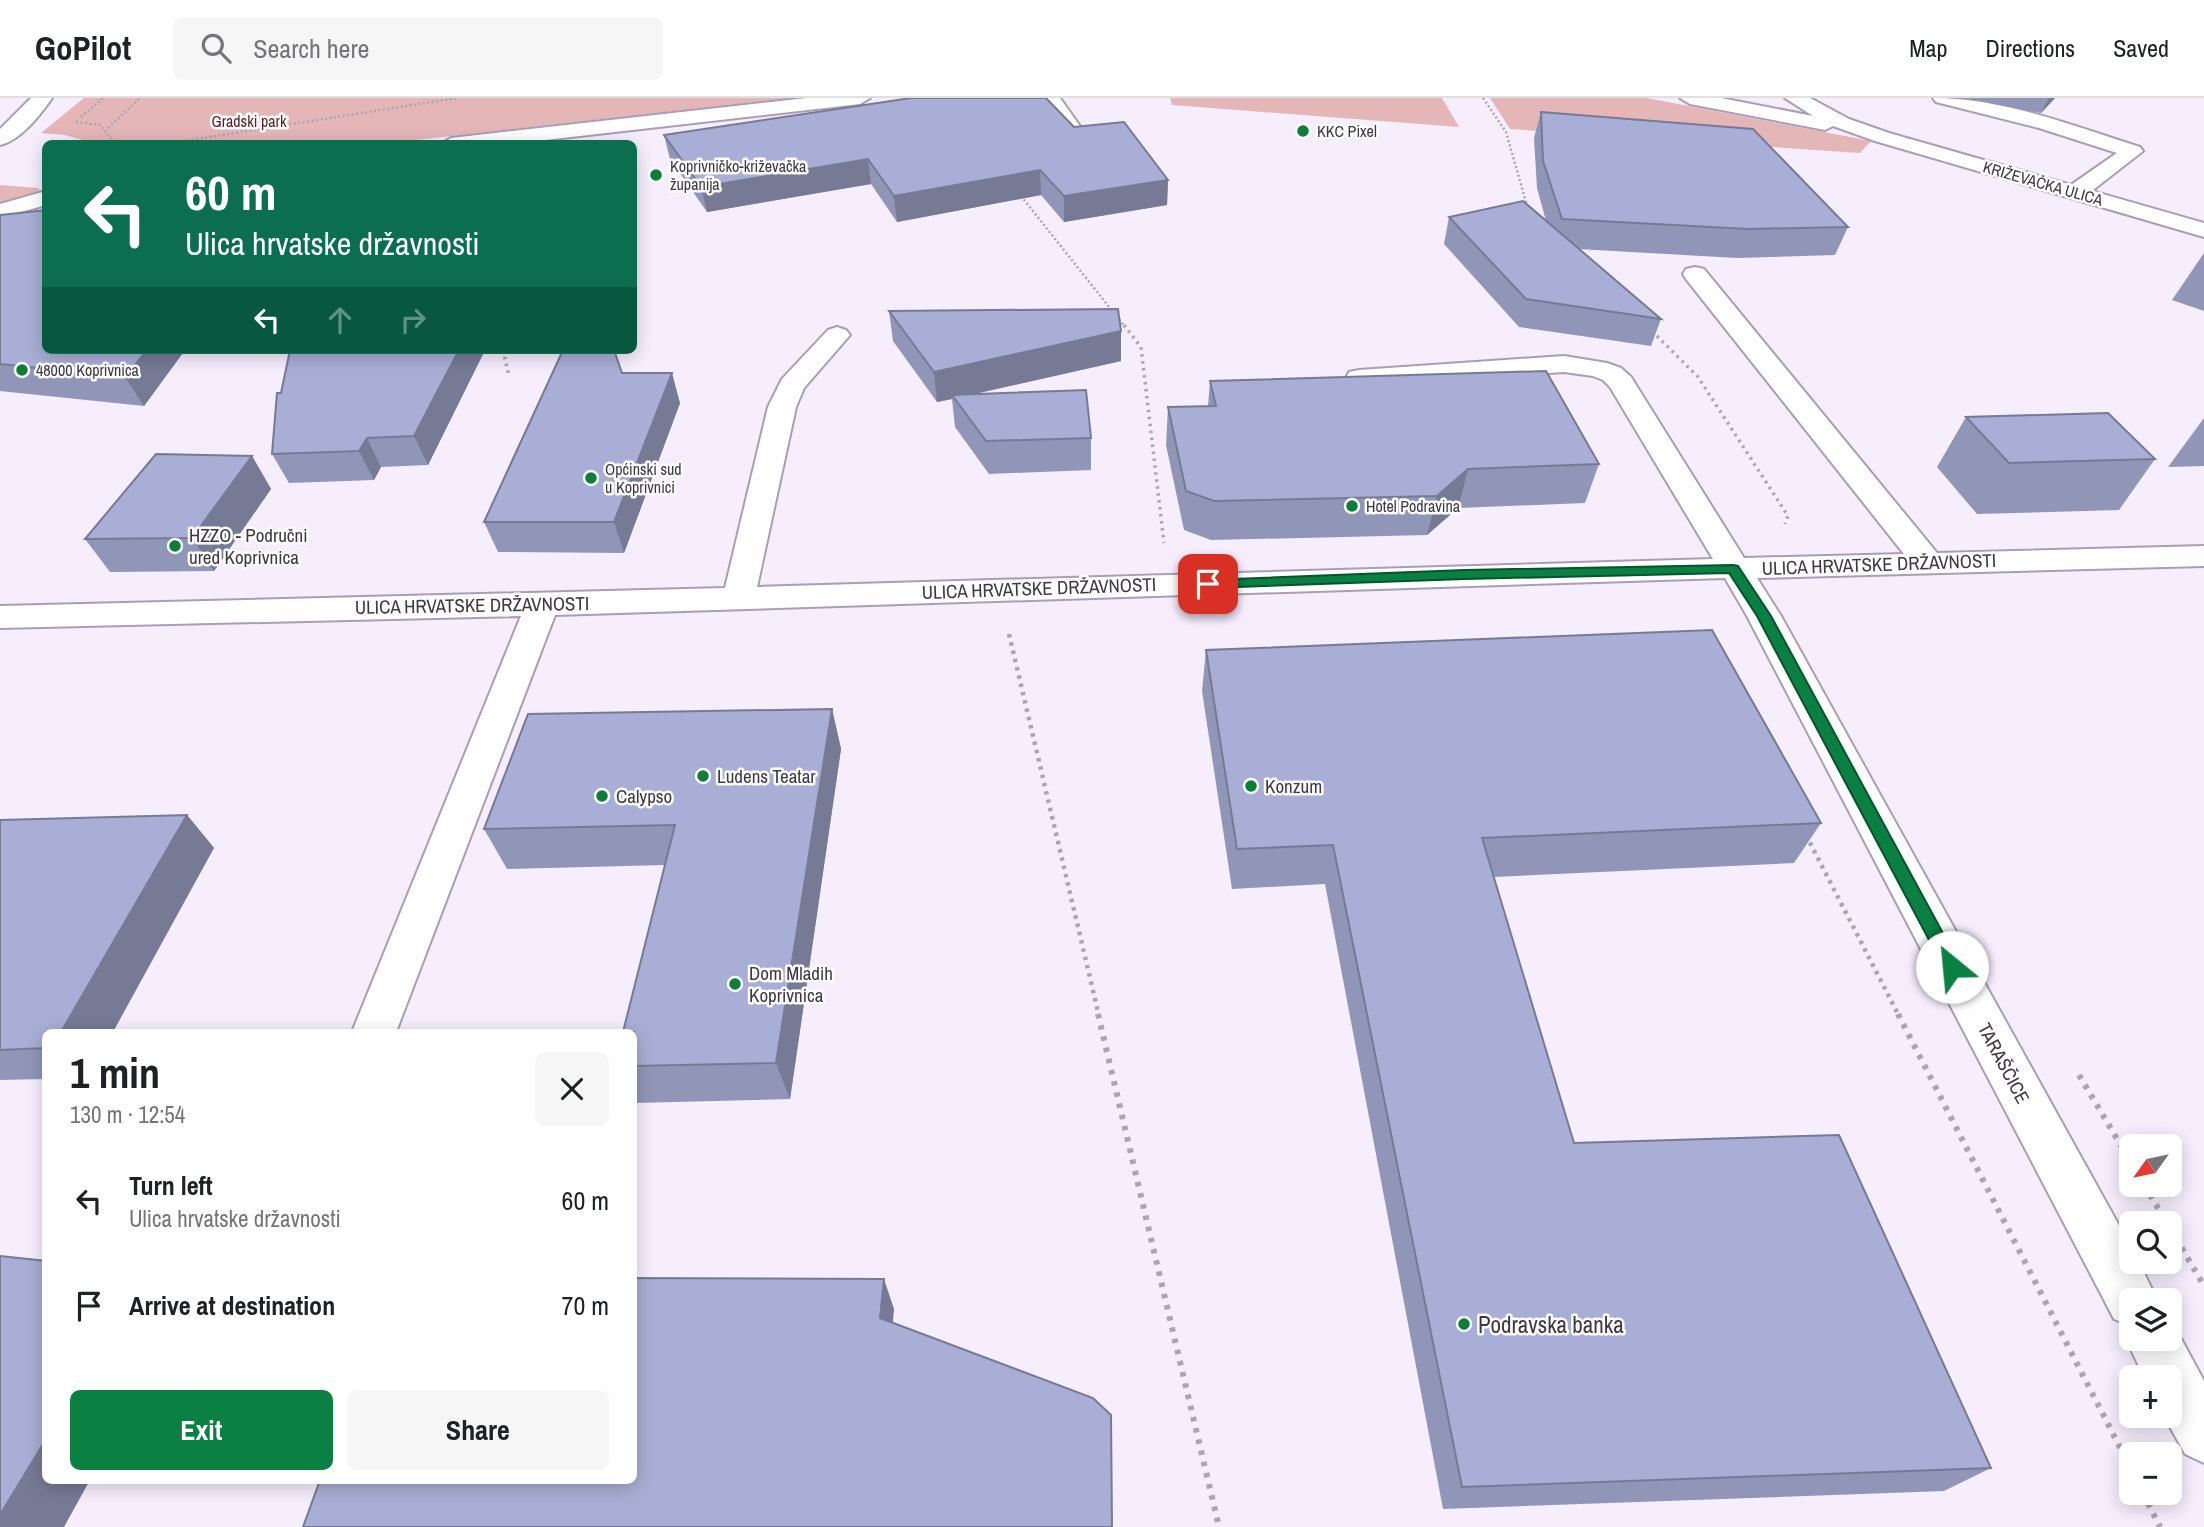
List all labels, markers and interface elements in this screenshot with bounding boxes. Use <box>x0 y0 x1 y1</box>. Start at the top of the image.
search box <box>173 17 663 80</box>
text: GoPilot <box>35 26 131 70</box>
icon: search <box>197 29 235 67</box>
text: Search here <box>253 31 369 66</box>
text: Map <box>1909 32 1947 64</box>
text: Directions <box>1985 32 2075 64</box>
text: Saved <box>2113 32 2169 64</box>
park label: Gradski park <box>211 110 287 132</box>
place label: KKC Pixel <box>1317 120 1377 142</box>
marker: KKC Pixel <box>1295 123 1311 139</box>
place label: Koprivničko-križevačka županija <box>670 155 807 195</box>
street label: KRIŽEVAČKA ULICA <box>1980 155 2106 211</box>
text: 60 m <box>185 159 277 225</box>
marker: Koprivničko-križevačka županija <box>648 167 664 183</box>
icon: left <box>70 168 161 259</box>
text: Ulica hrvatske državnosti <box>185 222 480 265</box>
icon: left <box>248 301 286 339</box>
icon: ahead <box>321 301 359 339</box>
icon: right <box>394 301 432 339</box>
place label: 48000 Koprivnica <box>36 359 140 381</box>
marker: 48000 Koprivnica <box>14 362 30 378</box>
place label: Općinski sud u Koprivnici <box>605 458 682 498</box>
marker: Općinski sud u Koprivnici <box>583 470 599 486</box>
place label: Hotel Podravina <box>1366 495 1461 517</box>
marker: Hotel Podravina <box>1344 498 1360 514</box>
place label: HZZO - Područni ured Koprivnica <box>189 522 308 570</box>
marker: HZZO - Područni ured Koprivnica <box>167 538 183 554</box>
street label: ULICA HRVATSKE DRŽAVNOSTI <box>1761 547 1997 581</box>
pin <box>1178 554 1238 614</box>
icon: arrive <box>1189 565 1227 603</box>
street label: ULICA HRVATSKE DRŽAVNOSTI <box>921 571 1157 605</box>
street label: ULICA HRVATSKE DRŽAVNOSTI <box>355 590 589 620</box>
place label: Ludens Teatar <box>717 763 816 789</box>
marker: Ludens Teatar <box>695 768 711 784</box>
place label: Konzum <box>1265 773 1322 799</box>
marker: Konzum <box>1243 778 1259 794</box>
place label: Calypso <box>616 783 672 809</box>
marker: Calypso <box>594 788 610 804</box>
position arrow <box>1915 930 1989 1004</box>
place label: Dom Mladih Koprivnica <box>749 960 833 1008</box>
marker: Dom Mladih Koprivnica <box>727 976 743 992</box>
street label: TARAŠČICE <box>1972 1018 2036 1108</box>
text: 1 min <box>70 1045 160 1101</box>
button: close <box>535 1052 609 1126</box>
text: 130 m · 12:54 <box>70 1099 185 1130</box>
north arrow <box>2119 1134 2182 1197</box>
map controls <box>2119 1134 2182 1505</box>
text: Turn left <box>129 1168 213 1203</box>
icon: left <box>70 1182 108 1220</box>
text: 60 m <box>562 1183 609 1218</box>
text: Ulica hrvatske državnosti <box>129 1203 341 1234</box>
button: search <box>2119 1211 2182 1274</box>
icon: arrive <box>70 1287 108 1325</box>
text: Arrive at destination <box>129 1288 335 1323</box>
text: 70 m <box>562 1288 609 1323</box>
button: layers <box>2119 1288 2182 1351</box>
place label: Podravska banka <box>1478 1309 1624 1340</box>
marker: Podravska banka <box>1456 1316 1472 1332</box>
button: + <box>2119 1365 2182 1428</box>
button: Exit <box>70 1390 333 1470</box>
button: Share <box>347 1390 609 1470</box>
button: − <box>2119 1442 2182 1505</box>

